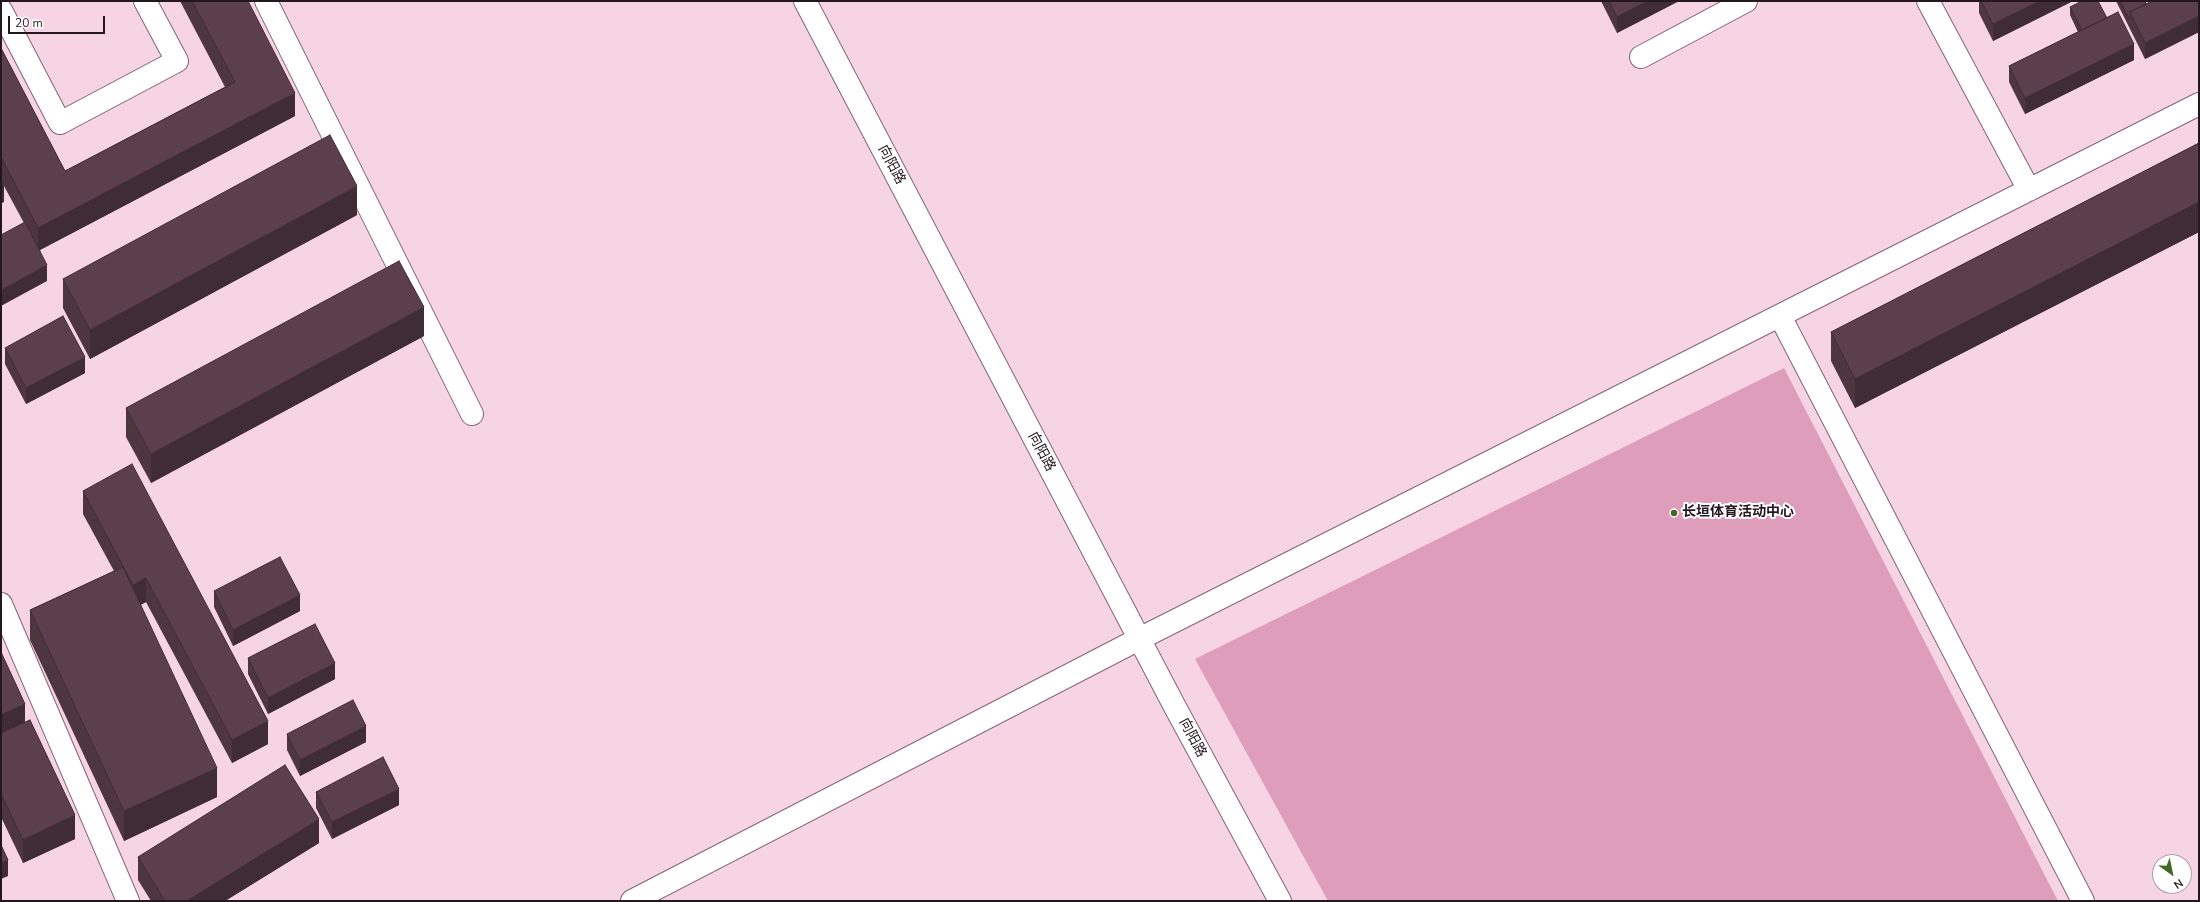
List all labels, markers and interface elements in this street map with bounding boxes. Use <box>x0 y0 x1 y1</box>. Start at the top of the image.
scale bar <box>10 8 107 34</box>
text: 20 m <box>15 15 43 31</box>
street label: 向阳路 <box>874 143 908 187</box>
street label: 向阳路 <box>1024 430 1058 474</box>
place label: 长垣体育活动中心 <box>1682 505 1794 521</box>
marker: 长垣体育活动中心 <box>1669 508 1679 518</box>
street label: 向阳路 <box>1175 716 1209 760</box>
north arrow <box>2152 854 2192 894</box>
text: N <box>2171 875 2186 892</box>

